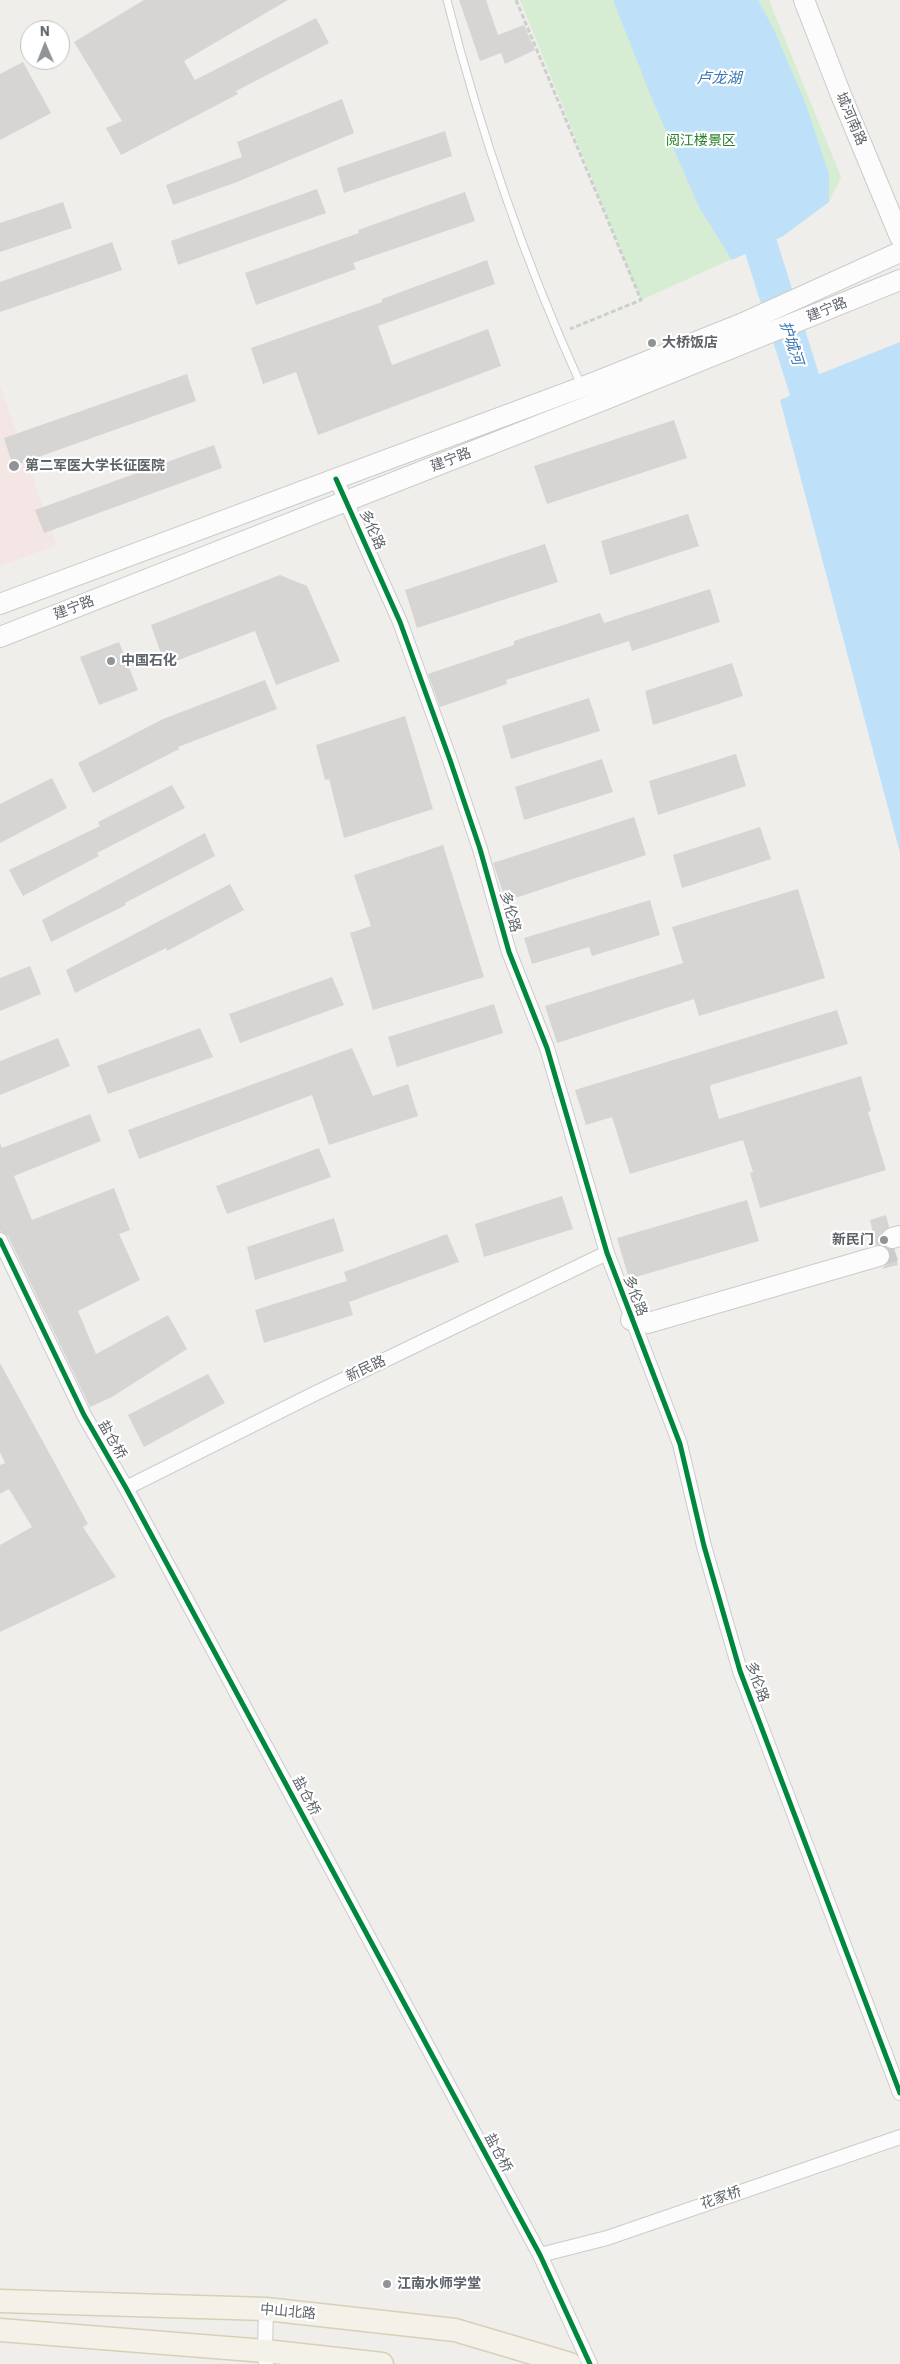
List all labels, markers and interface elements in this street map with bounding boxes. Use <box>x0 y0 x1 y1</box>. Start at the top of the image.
north arrow <box>20 20 70 70</box>
text: N <box>40 22 50 40</box>
water label: 卢龙湖 <box>697 70 741 88</box>
street label: 城河南路 <box>832 90 870 148</box>
park label: 阅江楼景区 <box>666 133 736 149</box>
street label: 建宁路 <box>804 294 850 326</box>
water label: 护城河 <box>775 319 807 367</box>
place label: 大桥饭店 <box>662 335 718 351</box>
marker: 大桥饭店 <box>646 337 658 349</box>
street label: 建宁路 <box>428 445 474 475</box>
place label: 第二军医大学长征医院 <box>25 458 165 474</box>
marker: 第二军医大学长征医院 <box>7 459 21 473</box>
street label: 多伦路 <box>356 507 388 553</box>
street label: 建宁路 <box>51 593 97 623</box>
place label: 中国石化 <box>121 653 177 669</box>
marker: 中国石化 <box>105 655 117 667</box>
street label: 多伦路 <box>496 889 524 935</box>
place label: 新民门 <box>832 1232 874 1248</box>
marker: 新民门 <box>878 1234 890 1246</box>
street label: 多伦路 <box>620 1273 650 1319</box>
street label: 新民路 <box>343 1353 389 1385</box>
street label: 盐仓桥 <box>94 1418 130 1462</box>
street label: 多伦路 <box>742 1659 772 1705</box>
street label: 盐仓桥 <box>289 1774 323 1818</box>
street label: 盐仓桥 <box>481 2131 515 2175</box>
street label: 花家桥 <box>698 2183 744 2213</box>
place label: 江南水师学堂 <box>397 2276 481 2292</box>
marker: 江南水师学堂 <box>381 2278 393 2290</box>
street label: 中山北路 <box>259 2301 317 2323</box>

